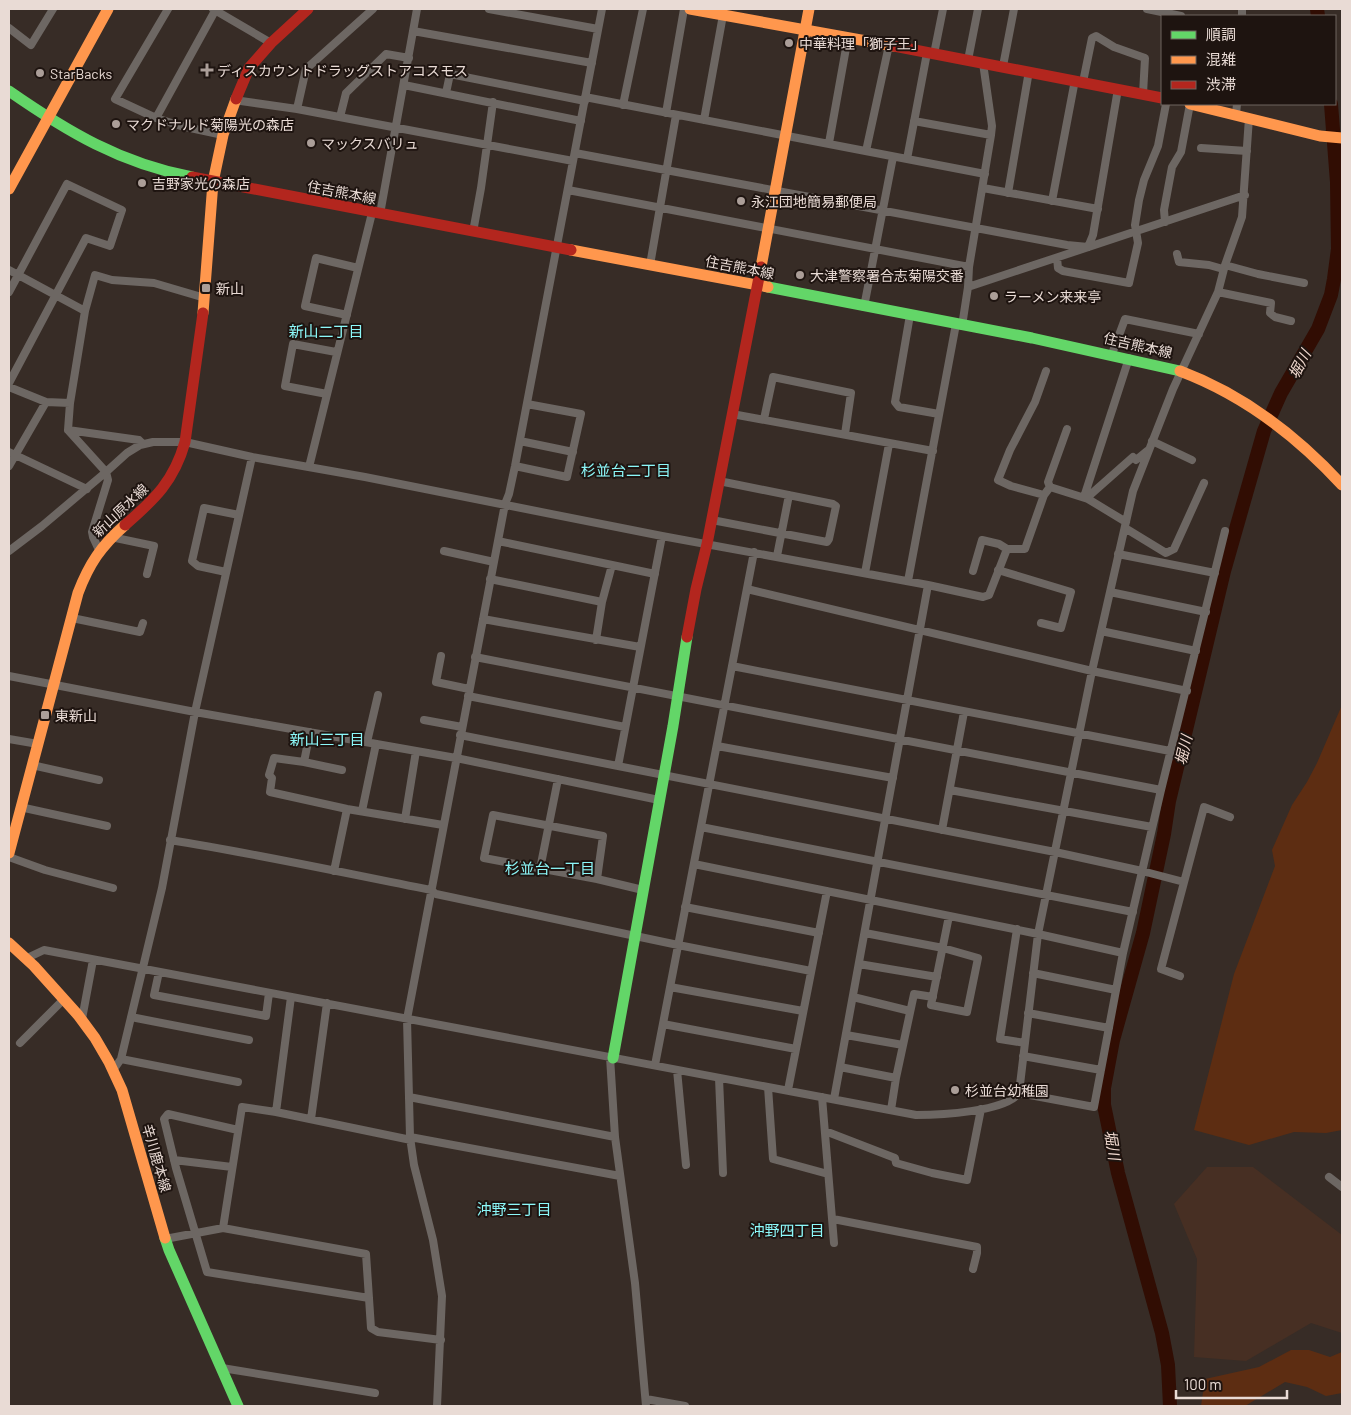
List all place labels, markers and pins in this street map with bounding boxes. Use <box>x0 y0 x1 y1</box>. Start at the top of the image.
place label: 中華料理「獅子王」 <box>799 35 925 52</box>
marker: 中華料理「獅子王」 <box>783 37 795 49</box>
place label: ディスカウントドラッグストアコスモス <box>217 62 468 79</box>
marker: ディスカウントドラッグストアコスモス <box>201 64 213 76</box>
place label: StarBacks <box>50 65 113 82</box>
marker: StarBacks <box>34 67 46 79</box>
place label: マクドナルド菊陽光の森店 <box>126 116 294 133</box>
marker: マクドナルド菊陽光の森店 <box>110 118 122 130</box>
place label: マックスバリュ <box>321 135 419 152</box>
marker: マックスバリュ <box>305 137 317 149</box>
place label: 吉野家光の森店 <box>152 175 250 192</box>
marker: 吉野家光の森店 <box>136 177 148 189</box>
place label: 永江団地簡易郵便局 <box>751 193 877 210</box>
marker: 永江団地簡易郵便局 <box>735 195 747 207</box>
place label: 大津警察署合志菊陽交番 <box>810 267 964 284</box>
marker: 大津警察署合志菊陽交番 <box>794 269 806 281</box>
place label: 新山 <box>216 280 244 297</box>
marker: 新山 <box>200 282 212 294</box>
place label: ラーメン来来亭 <box>1004 288 1101 305</box>
marker: ラーメン来来亭 <box>988 290 1000 302</box>
place label: 東新山 <box>55 707 97 724</box>
marker: 東新山 <box>39 709 51 721</box>
place label: 杉並台幼稚園 <box>965 1082 1049 1099</box>
marker: 杉並台幼稚園 <box>949 1084 961 1096</box>

